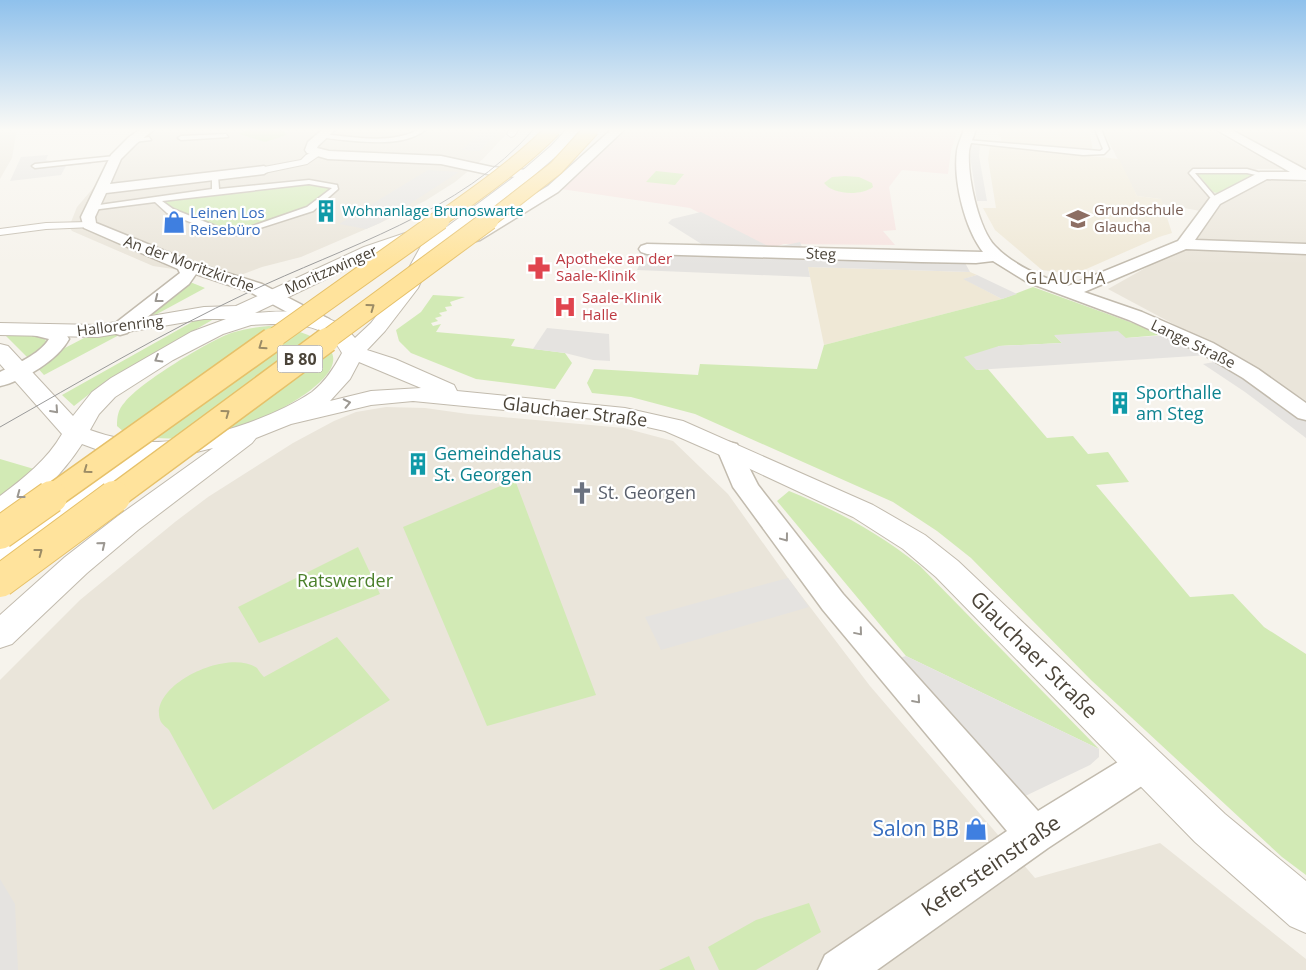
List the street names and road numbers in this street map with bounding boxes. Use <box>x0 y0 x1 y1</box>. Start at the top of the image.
street label: An der Moritzkirche <box>121 230 257 296</box>
street label: Moritzzwinger <box>281 240 380 298</box>
street label: Steg <box>806 242 836 264</box>
street label: Hallorenring <box>75 310 164 340</box>
street label: Lange Straße <box>1148 314 1239 372</box>
road number: B 80 <box>278 346 322 372</box>
street label: Glauchaer Straße <box>501 390 649 432</box>
street label: Glauchaer Straße <box>965 584 1105 724</box>
street label: Kefersteinstraße <box>915 808 1065 922</box>

